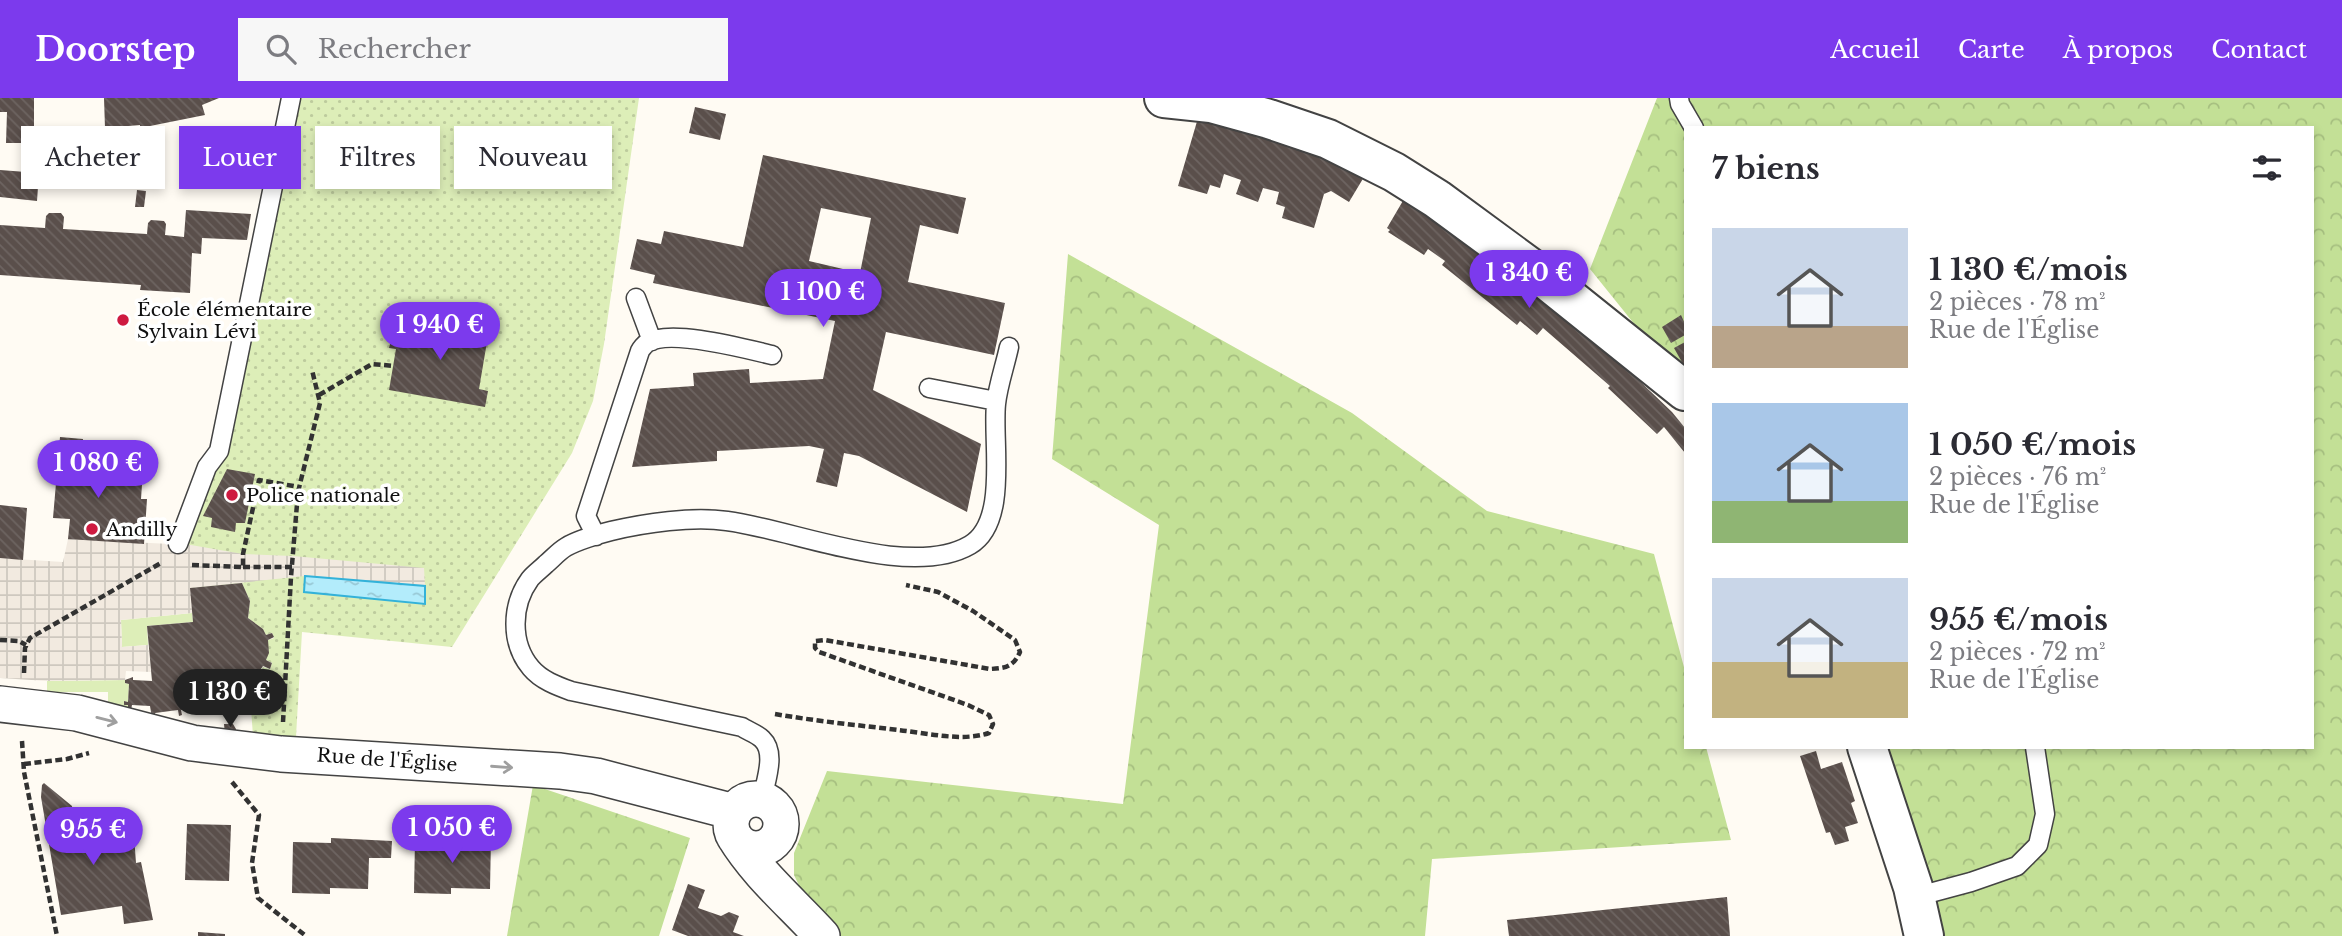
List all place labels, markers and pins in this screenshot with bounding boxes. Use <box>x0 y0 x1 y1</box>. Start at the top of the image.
pin: 1 340 € <box>1464 250 1594 310</box>
pin: 1 100 € <box>758 270 888 329</box>
place label: École élémentaire Sylvain Lévi <box>137 298 312 343</box>
pin: 1 940 € <box>375 302 505 362</box>
marker: École élémentaire Sylvain Lévi <box>115 312 131 328</box>
pin: 1 080 € <box>33 440 163 500</box>
place label: Police nationale <box>246 484 400 507</box>
marker: Police nationale <box>224 487 240 503</box>
place label: Andilly <box>105 518 177 541</box>
marker: Andilly <box>84 521 100 537</box>
pin: 1 130 € <box>165 670 295 729</box>
pin: 1 050 € <box>387 806 517 865</box>
pin: 955 € <box>44 808 142 867</box>

